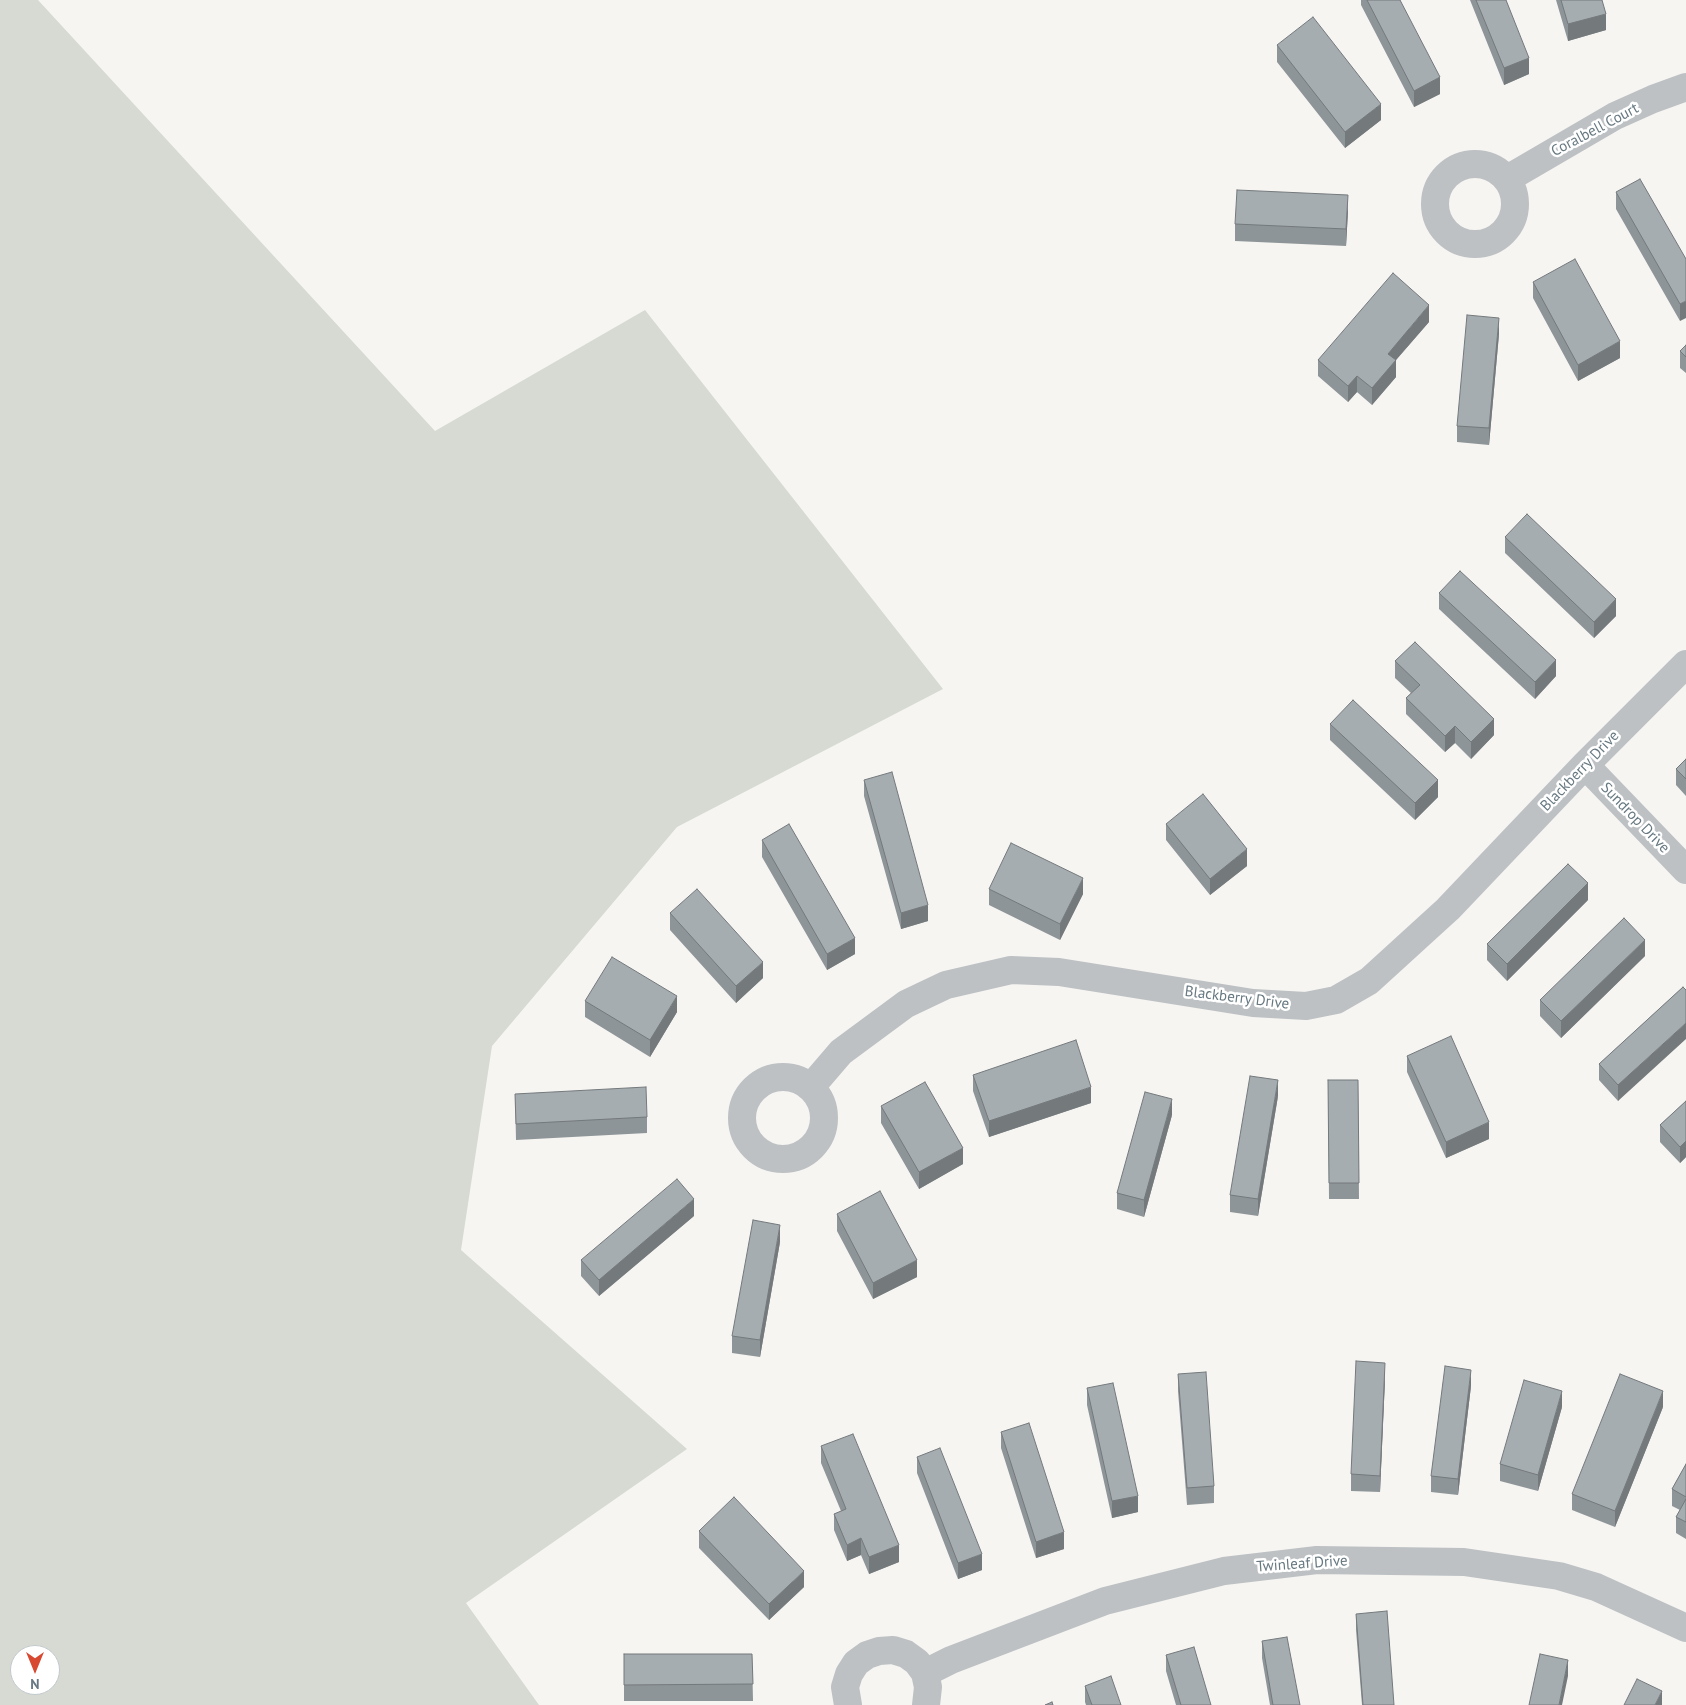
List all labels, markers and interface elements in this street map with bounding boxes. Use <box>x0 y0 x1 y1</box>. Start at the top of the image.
street label: Coralbell Court <box>1548 99 1642 161</box>
street label: Blackberry Drive <box>1537 727 1623 815</box>
street label: Sundrop Drive <box>1597 779 1673 857</box>
street label: Blackberry Drive <box>1184 983 1290 1013</box>
street label: Twinleaf Drive <box>1256 1552 1348 1576</box>
north arrow <box>10 1645 60 1695</box>
text: N <box>30 1675 40 1693</box>

